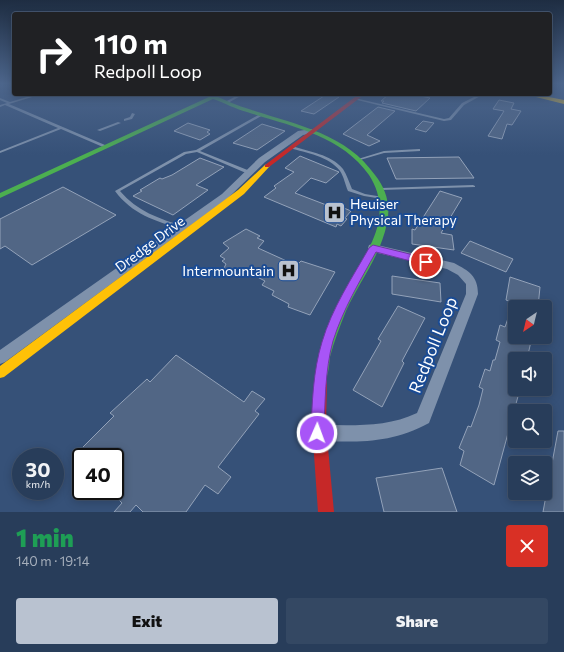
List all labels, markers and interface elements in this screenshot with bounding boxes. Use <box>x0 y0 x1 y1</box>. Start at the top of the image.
text: 110 m <box>94 26 168 60</box>
icon: right <box>28 28 80 80</box>
text: Redpoll Loop <box>94 60 202 82</box>
place label: Heuiser Physical Therapy <box>350 195 457 228</box>
hospital icon: Heuiser Physical Therapy <box>322 199 348 225</box>
street label: Dredge Drive <box>112 212 188 275</box>
pin <box>409 245 443 279</box>
icon: arrive <box>415 251 437 273</box>
hospital icon: Intermountain <box>276 258 302 284</box>
place label: Intermountain <box>182 262 274 279</box>
street label: Redpoll Loop <box>404 294 461 396</box>
north arrow <box>508 300 552 344</box>
map controls <box>508 300 552 500</box>
button: sound <box>508 352 552 396</box>
button: search <box>508 404 552 448</box>
position arrow <box>296 412 338 454</box>
speed limit sign: 40 <box>72 448 124 500</box>
button: layers <box>508 456 552 500</box>
text: 30 <box>26 457 50 481</box>
text: km/h <box>26 478 50 490</box>
text: 1 min <box>16 523 74 552</box>
button: close <box>506 525 548 567</box>
text: 140 m · 19:14 <box>16 553 90 569</box>
button: Exit <box>16 598 278 644</box>
button: Share <box>286 598 548 644</box>

